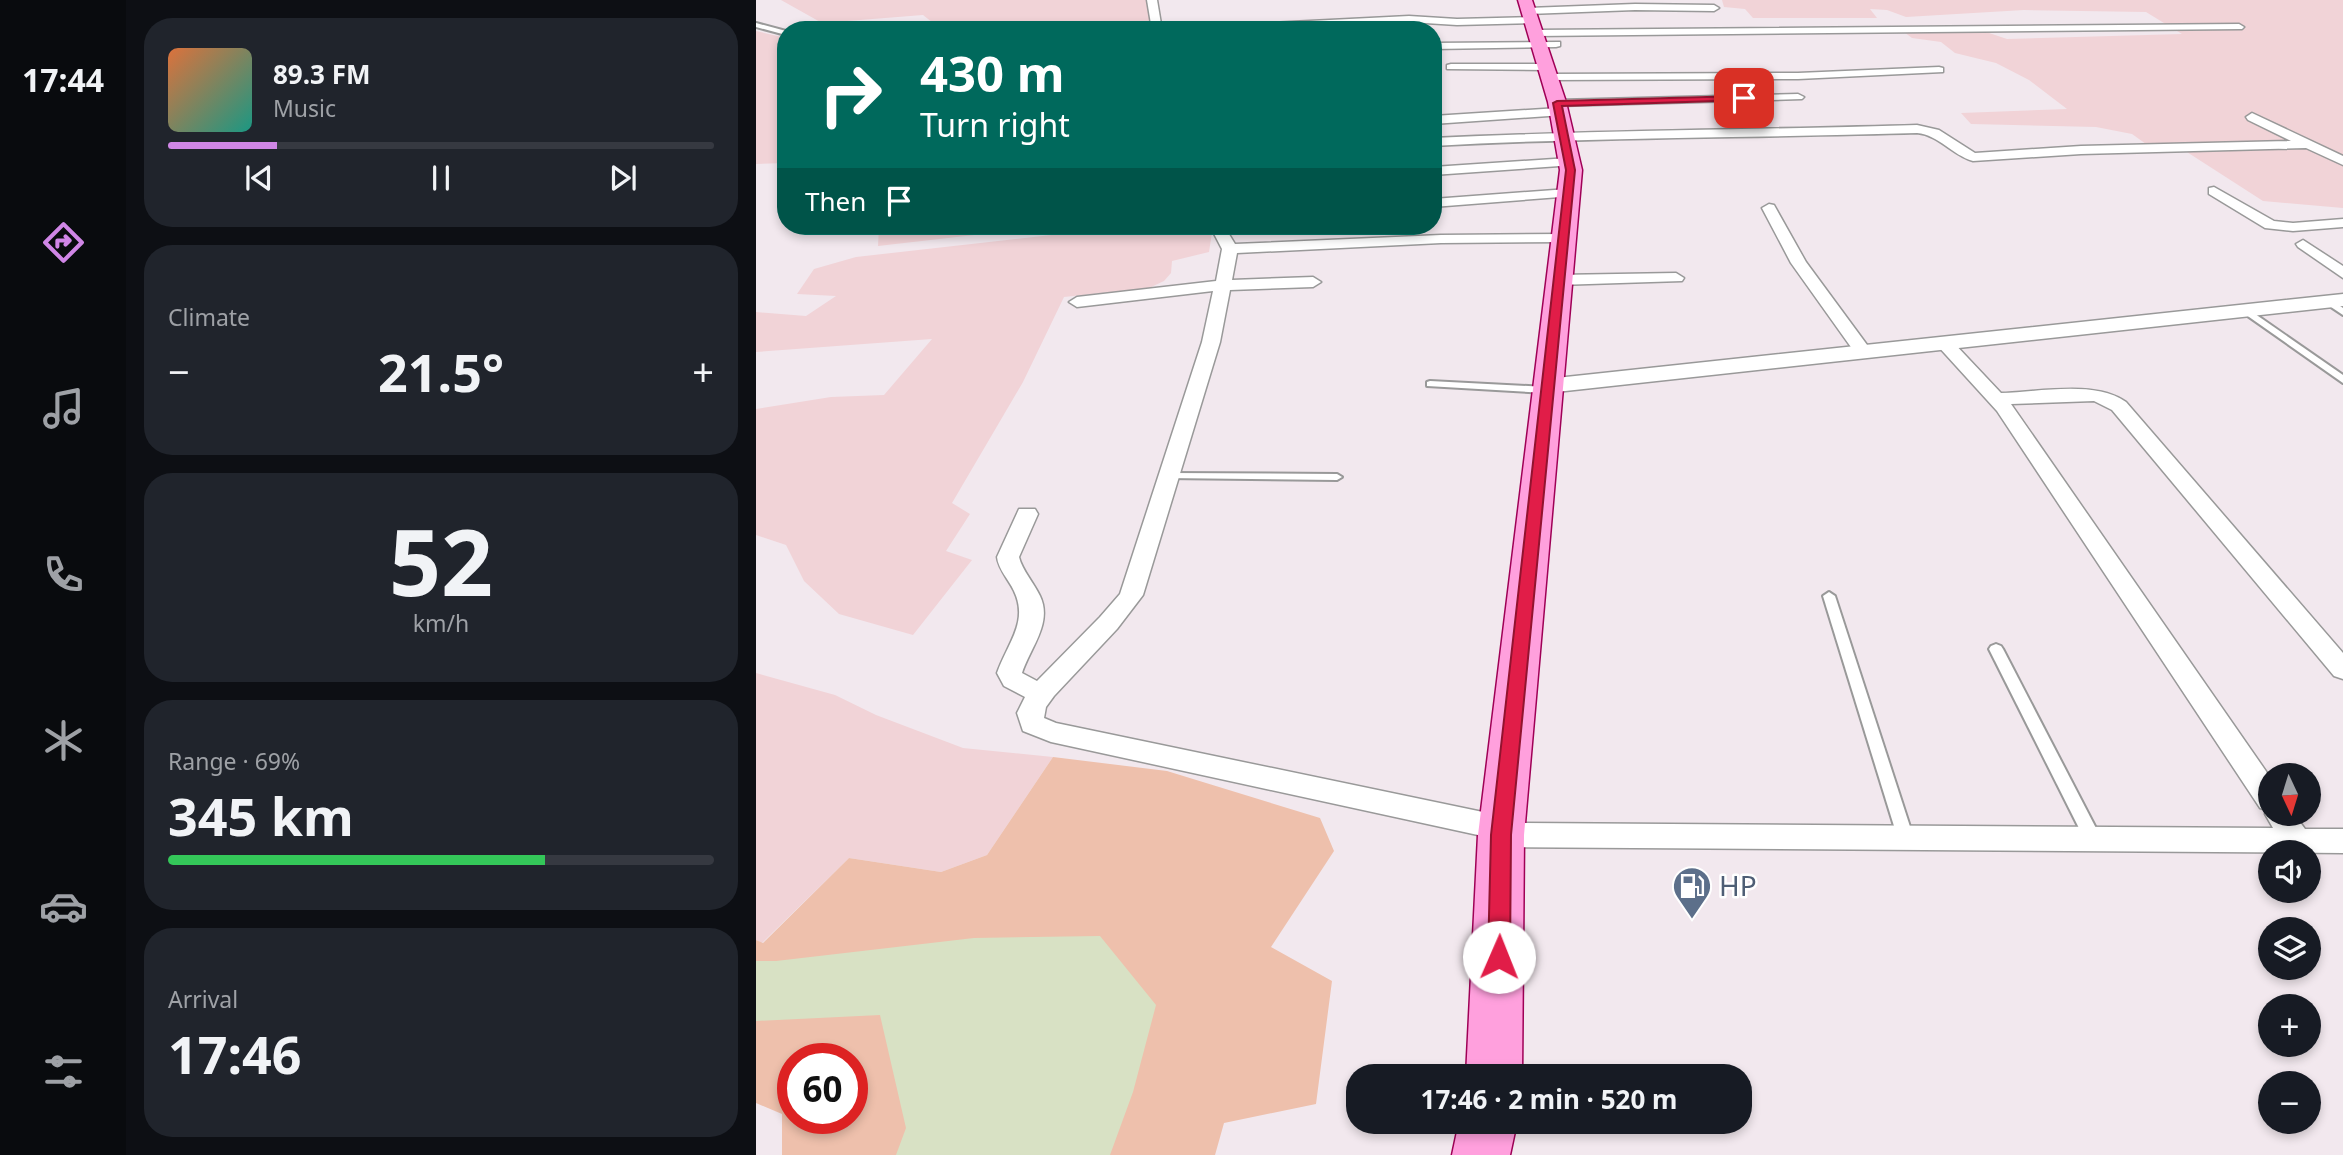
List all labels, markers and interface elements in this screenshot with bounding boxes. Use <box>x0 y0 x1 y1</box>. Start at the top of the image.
text: 430 m <box>920 40 1065 106</box>
icon: right <box>805 49 896 140</box>
text: 89.3 FM <box>273 56 370 92</box>
text: 17:44 <box>22 58 104 101</box>
pin <box>1714 68 1774 128</box>
icon: arrive <box>1725 79 1763 117</box>
text: Music <box>273 92 336 124</box>
text: Turn right <box>920 103 1070 146</box>
icon: previous <box>240 159 278 197</box>
icon: pause <box>422 159 460 197</box>
icon: next <box>604 159 642 197</box>
icon: arrive <box>880 182 918 220</box>
text: Then <box>805 183 866 219</box>
icon: directions <box>39 218 88 267</box>
text: Climate <box>168 301 250 333</box>
text: 21.5° <box>378 336 504 407</box>
text: − <box>168 345 190 397</box>
text: + <box>692 345 714 397</box>
icon: music <box>39 384 88 433</box>
text: 52 <box>389 499 493 623</box>
icon: phone <box>39 550 88 599</box>
text: km/h <box>413 607 469 639</box>
icon: climate <box>39 716 88 765</box>
text: Range · 69% <box>168 745 300 777</box>
north arrow <box>2258 763 2320 826</box>
map controls <box>2258 763 2321 1134</box>
text: 345 km <box>168 780 354 851</box>
button: sound <box>2258 840 2321 903</box>
fuel station icon: HP <box>1671 865 1713 920</box>
place label: HP <box>1719 866 1757 904</box>
icon: car <box>39 882 88 931</box>
button: layers <box>2258 917 2321 980</box>
position arrow <box>1462 920 1536 994</box>
text: Arrival <box>168 983 238 1015</box>
button: + <box>2258 994 2321 1057</box>
text: 17:46 <box>168 1018 302 1089</box>
speed limit sign: 60 <box>777 1043 868 1134</box>
icon: filters <box>39 1047 88 1096</box>
button: − <box>2258 1071 2321 1134</box>
text: 17:46 · 2 min · 520 m <box>1421 1081 1677 1117</box>

